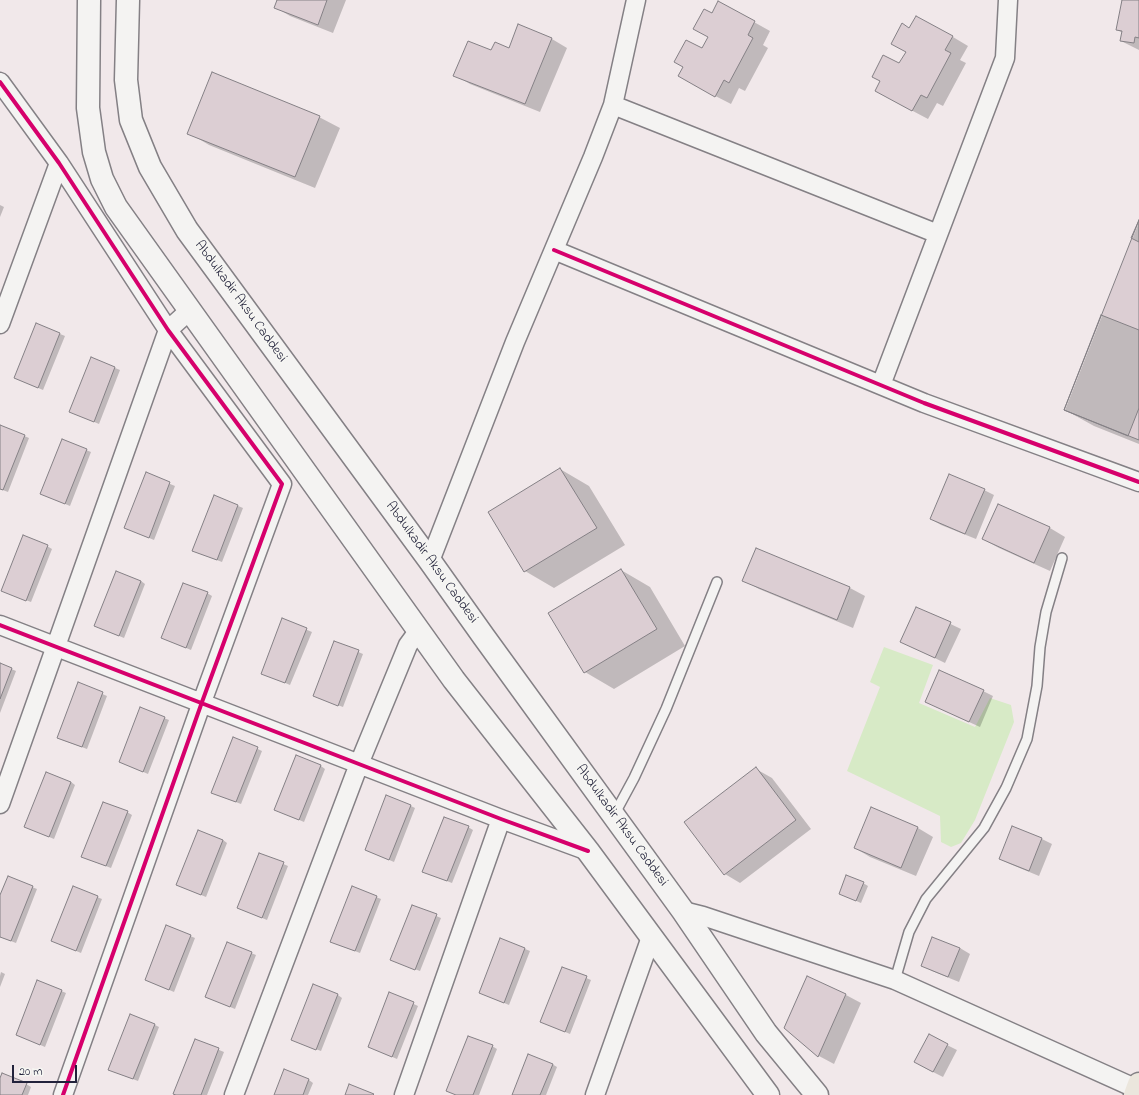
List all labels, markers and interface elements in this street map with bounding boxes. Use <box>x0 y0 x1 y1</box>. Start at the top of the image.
street label: Abdulkadir Aksu Caddesi <box>190 238 290 366</box>
street label: Abdulkadir Aksu Caddesi <box>381 499 481 627</box>
street label: Abdulkadir Aksu Caddesi <box>571 762 671 890</box>
scale bar <box>14 1057 79 1083</box>
text: 20 m <box>19 1063 42 1081</box>

